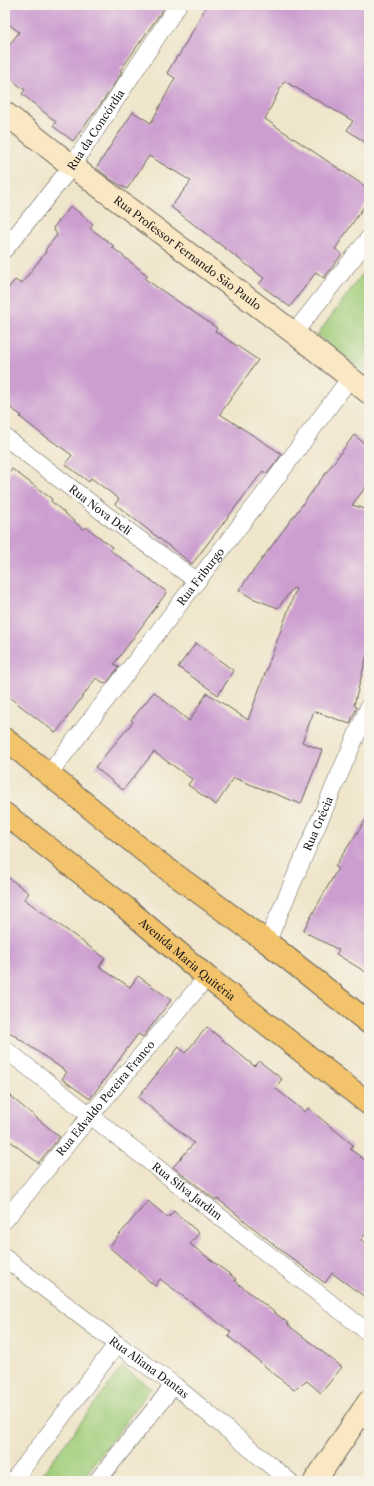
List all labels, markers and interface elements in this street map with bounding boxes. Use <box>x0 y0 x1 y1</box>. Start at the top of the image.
street label: Rua da Concórdia <box>64 87 128 173</box>
street label: Rua Professor Fernando São Paulo <box>111 193 264 313</box>
street label: Rua Nova Deli <box>66 482 135 538</box>
street label: Rua Friburgo <box>174 545 227 608</box>
street label: Rua Grécia <box>300 794 336 853</box>
street label: Avenida Maria Quitéria <box>135 914 238 1004</box>
street label: Rua Edvaldo Pereira Franco <box>53 1037 158 1159</box>
street label: Rua Silva Jardim <box>149 1159 226 1223</box>
street label: Rua Aliana Dantas <box>107 1334 192 1402</box>

